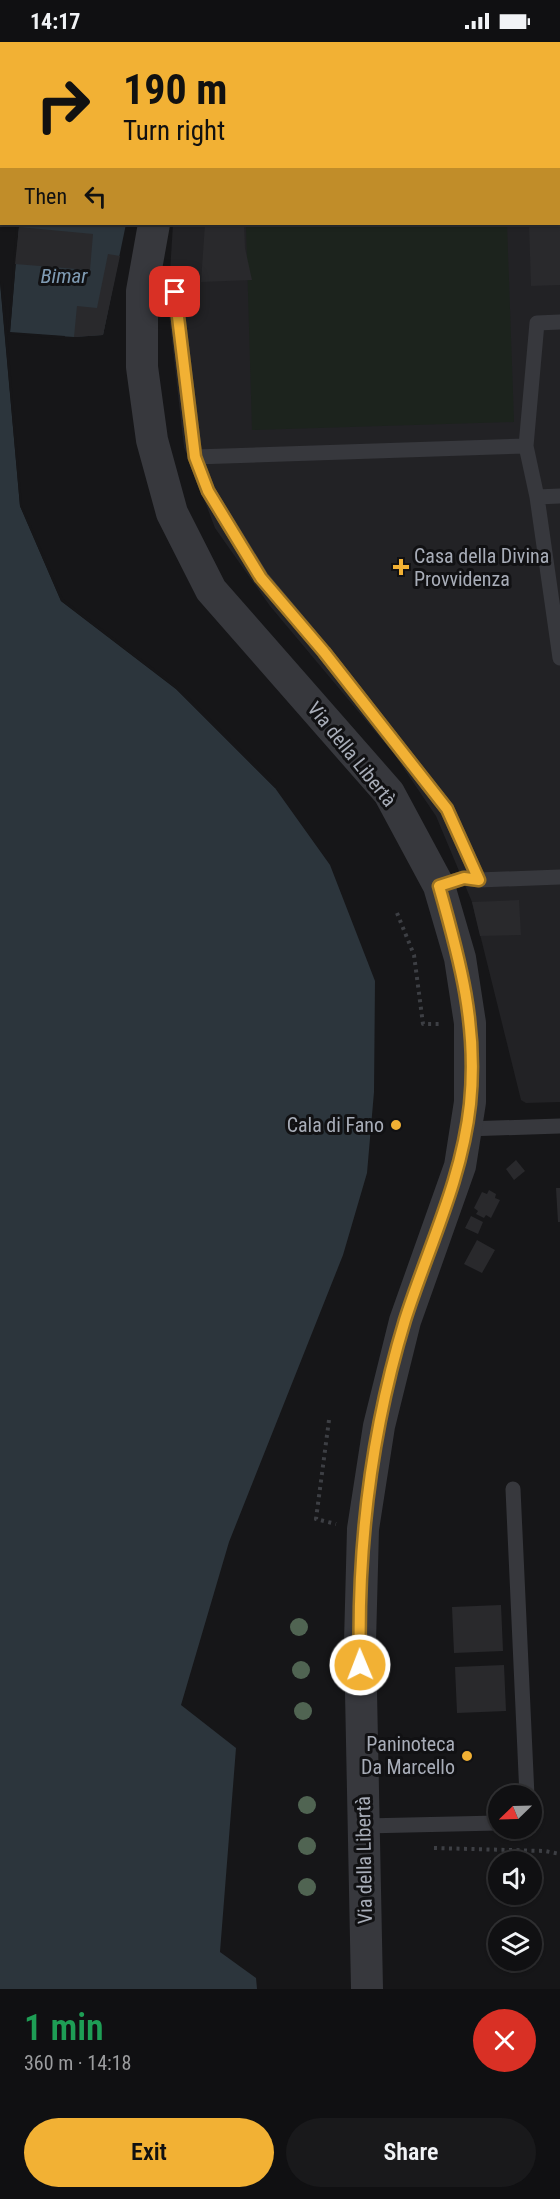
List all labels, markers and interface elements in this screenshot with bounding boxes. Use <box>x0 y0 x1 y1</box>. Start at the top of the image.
text: 14:17 <box>30 9 81 34</box>
text: 190 m <box>123 65 228 114</box>
icon: right <box>24 66 102 144</box>
text: Turn right <box>123 115 225 147</box>
icon: left <box>79 180 112 213</box>
text: Then <box>24 184 67 209</box>
water label: Bimar <box>40 264 88 288</box>
pin <box>149 266 200 317</box>
icon: arrive <box>158 275 191 308</box>
place label: Casa della Divina Provvidenza <box>414 544 549 591</box>
marker: Casa della Divina Provvidenza <box>392 558 410 576</box>
street label: Via della Libertà <box>302 697 402 811</box>
place label: Cala di Fano <box>287 1113 384 1137</box>
marker: Cala di Fano <box>389 1118 403 1132</box>
position arrow <box>328 1633 392 1697</box>
place label: Paninoteca Da Marcello <box>361 1732 455 1779</box>
marker: Paninoteca Da Marcello <box>460 1749 474 1763</box>
north arrow <box>488 1785 542 1839</box>
map controls <box>488 1785 542 1971</box>
street label: Via della Libertà <box>351 1796 377 1924</box>
button: sound <box>488 1851 542 1905</box>
button: layers <box>488 1917 542 1971</box>
text: 1 min <box>24 2007 104 2049</box>
button: close <box>473 2009 536 2072</box>
text: 360 m · 14:18 <box>24 2051 131 2075</box>
button: Exit <box>24 2118 274 2187</box>
button: Share <box>286 2118 536 2187</box>

